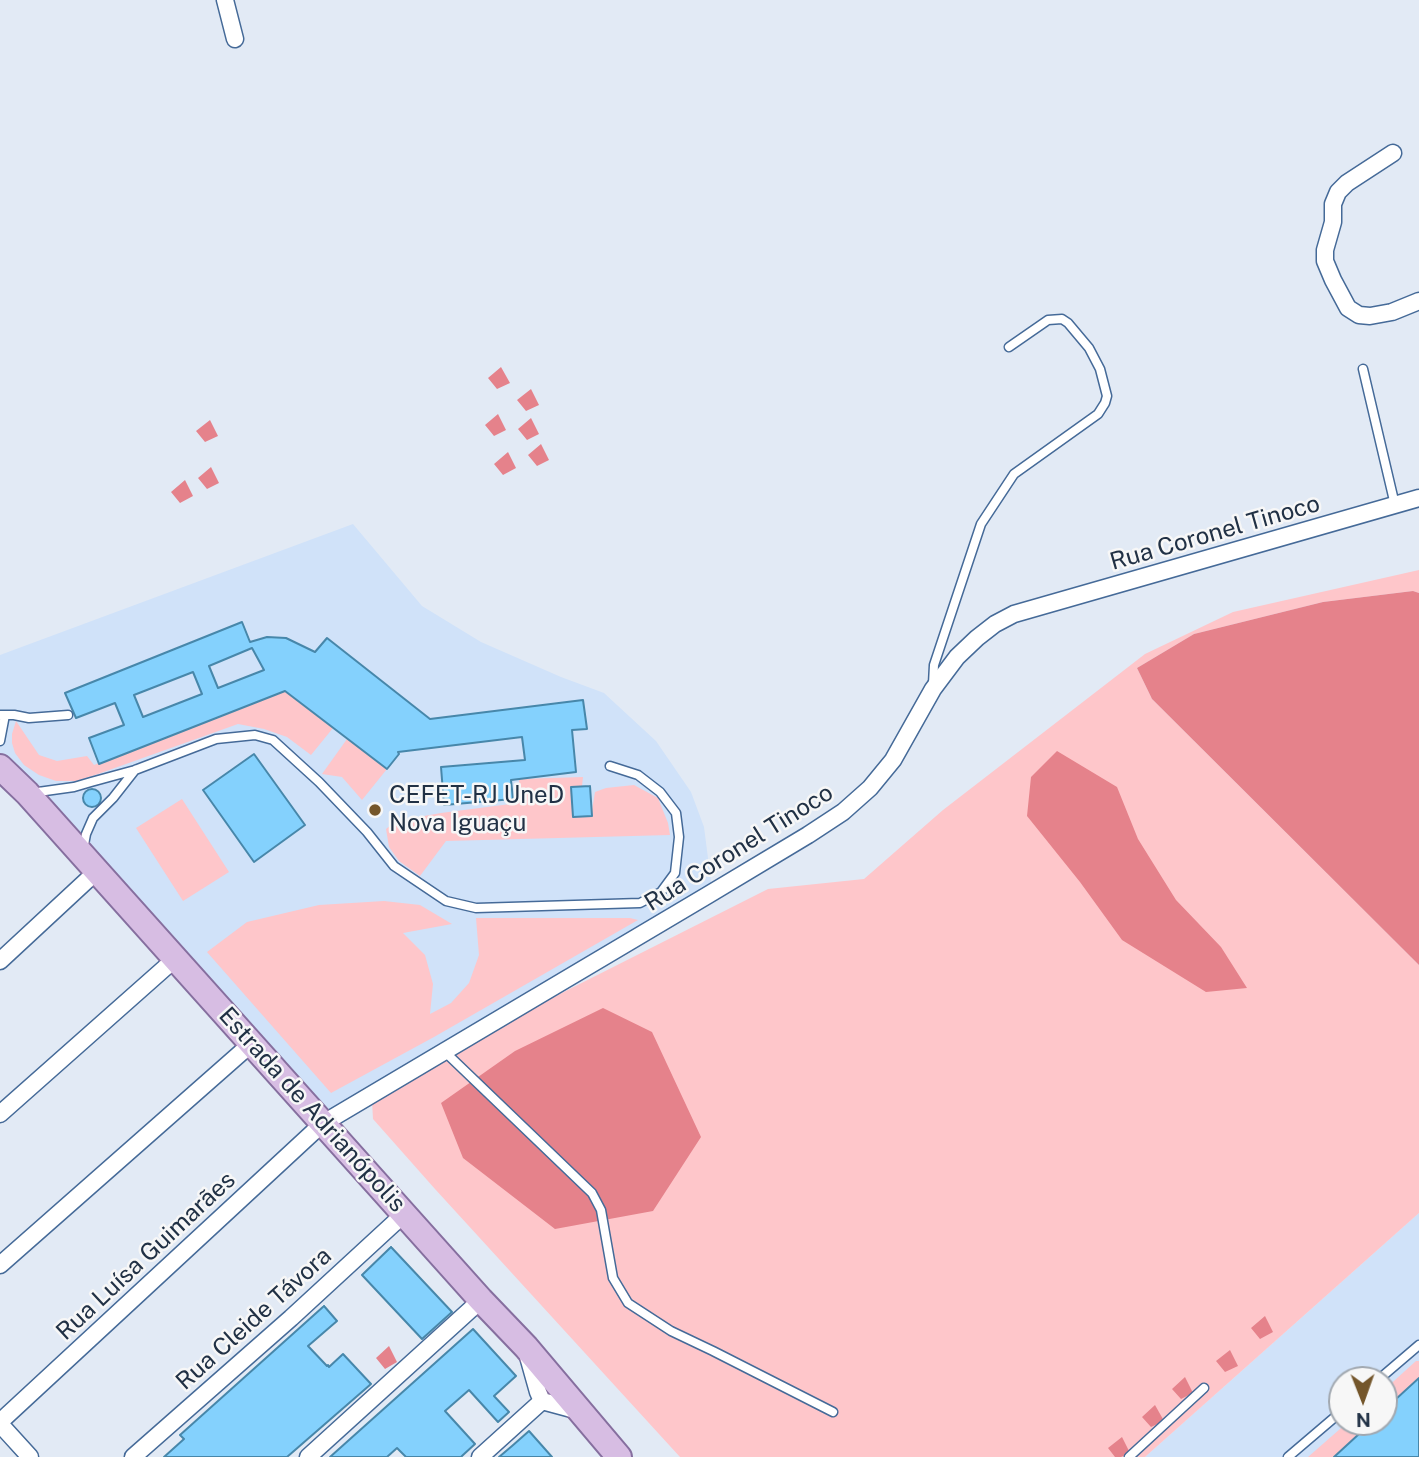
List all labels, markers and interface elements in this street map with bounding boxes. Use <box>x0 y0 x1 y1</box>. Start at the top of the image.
street label: Rua Coronel Tinoco <box>1107 489 1323 577</box>
street label: Rua Coronel Tinoco <box>639 778 839 918</box>
place label: CEFET-RJ UneD Nova Iguaçu <box>389 782 564 838</box>
marker: CEFET-RJ UneD Nova Iguaçu <box>367 802 383 818</box>
street label: Estrada de Adrianópolis <box>212 1002 412 1218</box>
street label: Rua Luísa Guimarães <box>51 1166 241 1346</box>
street label: Rua Cleide Távora <box>170 1242 338 1396</box>
north arrow <box>1328 1366 1398 1436</box>
text: N <box>1356 1409 1371 1431</box>

